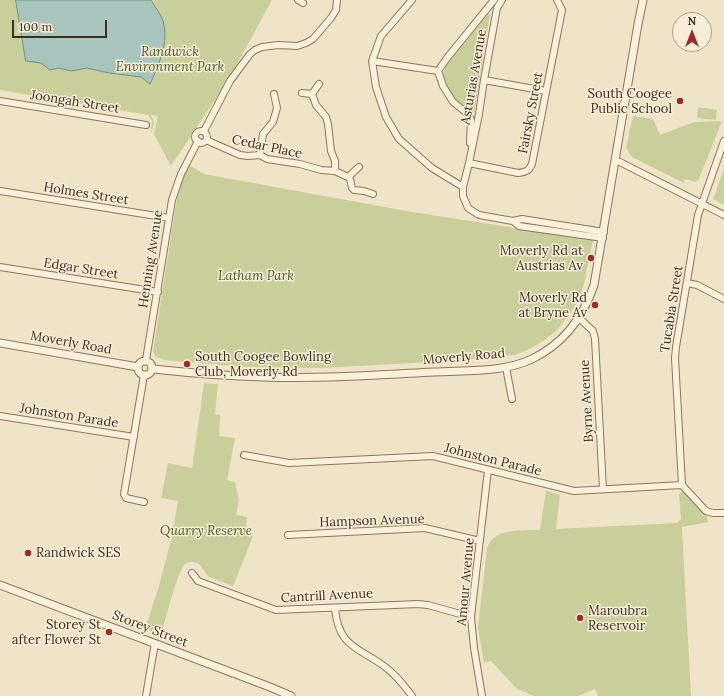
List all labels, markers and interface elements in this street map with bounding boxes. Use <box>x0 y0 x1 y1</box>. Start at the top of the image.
scale bar <box>14 12 109 38</box>
north arrow <box>672 12 712 52</box>
text: N <box>688 14 696 28</box>
text: 100 m <box>19 19 52 34</box>
street label: Asturias Avenue <box>458 28 490 126</box>
park label: Randwick Environment Park <box>116 44 224 75</box>
street label: Fairsky Street <box>515 71 547 155</box>
place label: South Coogee Public School <box>588 86 672 117</box>
street label: Joongah Street <box>29 87 121 117</box>
marker: South Coogee Public School <box>675 96 685 106</box>
street label: Cedar Place <box>230 132 304 162</box>
street label: Holmes Street <box>42 180 130 208</box>
street label: Henning Avenue <box>136 209 166 309</box>
place label: Moverly Rd at Austrias Av <box>500 243 583 274</box>
marker: Moverly Rd at Austrias Av <box>586 253 596 263</box>
street label: Edgar Street <box>42 255 120 283</box>
street label: Tucabia Street <box>657 264 687 354</box>
park label: Latham Park <box>218 268 294 284</box>
place label: Moverly Rd at Bryne Av <box>518 290 587 321</box>
marker: Moverly Rd at Bryne Av <box>590 300 600 310</box>
street label: Moverly Road <box>29 328 113 358</box>
street label: Moverly Road <box>422 346 506 368</box>
place label: South Coogee Bowling Club, Moverly Rd <box>195 349 331 380</box>
marker: South Coogee Bowling Club, Moverly Rd <box>182 359 192 369</box>
street label: Byrne Avenue <box>577 359 597 443</box>
street label: Johnston Parade <box>19 401 119 431</box>
street label: Johnston Parade <box>443 440 543 480</box>
street label: Hampson Avenue <box>319 511 425 531</box>
park label: Quarry Reserve <box>160 523 252 539</box>
street label: Amour Avenue <box>454 537 478 627</box>
place label: Randwick SES <box>36 545 121 561</box>
marker: Randwick SES <box>23 548 33 558</box>
street label: Cantrill Avenue <box>280 586 374 606</box>
place label: Maroubra Reservoir <box>588 603 647 634</box>
street label: Storey Street <box>110 607 190 651</box>
marker: Maroubra Reservoir <box>575 613 585 623</box>
place label: Storey St after Flower St <box>12 617 101 648</box>
marker: Storey St after Flower St <box>104 627 114 637</box>

